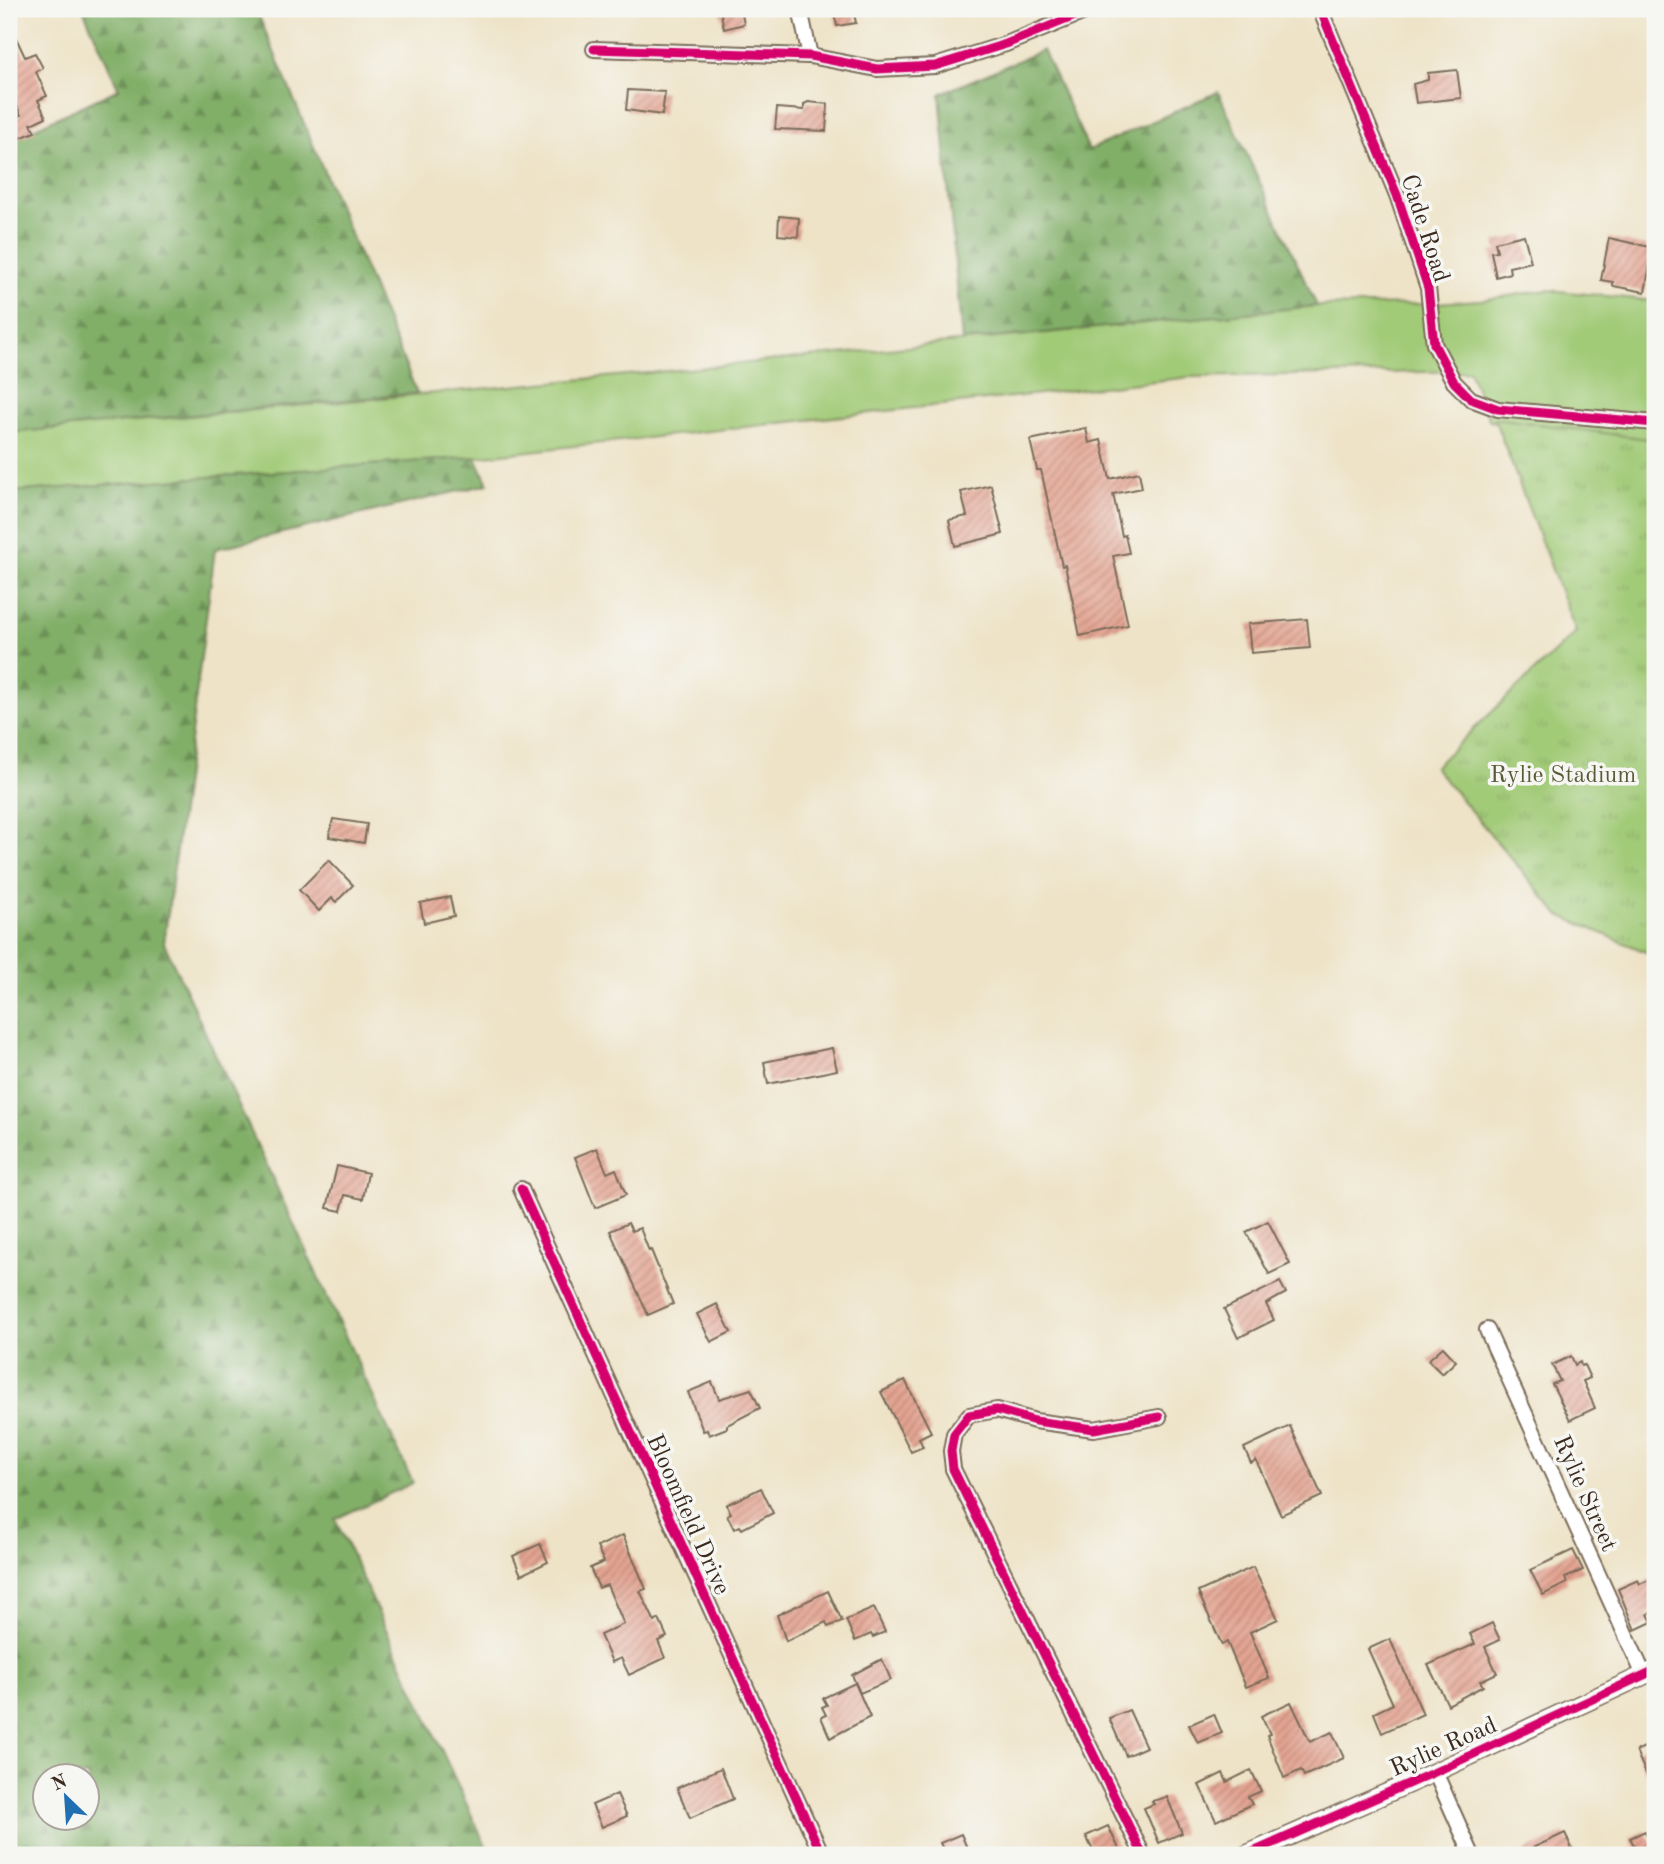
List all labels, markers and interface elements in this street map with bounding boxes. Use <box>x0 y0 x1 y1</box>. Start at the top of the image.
street label: Cade Road <box>1395 172 1453 285</box>
park label: Rylie Stadium <box>1490 764 1636 788</box>
street label: Bloomfield Drive <box>641 1431 733 1599</box>
street label: Rylie Street <box>1548 1432 1620 1555</box>
street label: Rylie Road <box>1387 1714 1501 1782</box>
north arrow <box>32 1762 102 1832</box>
text: N <box>49 1772 71 1796</box>

